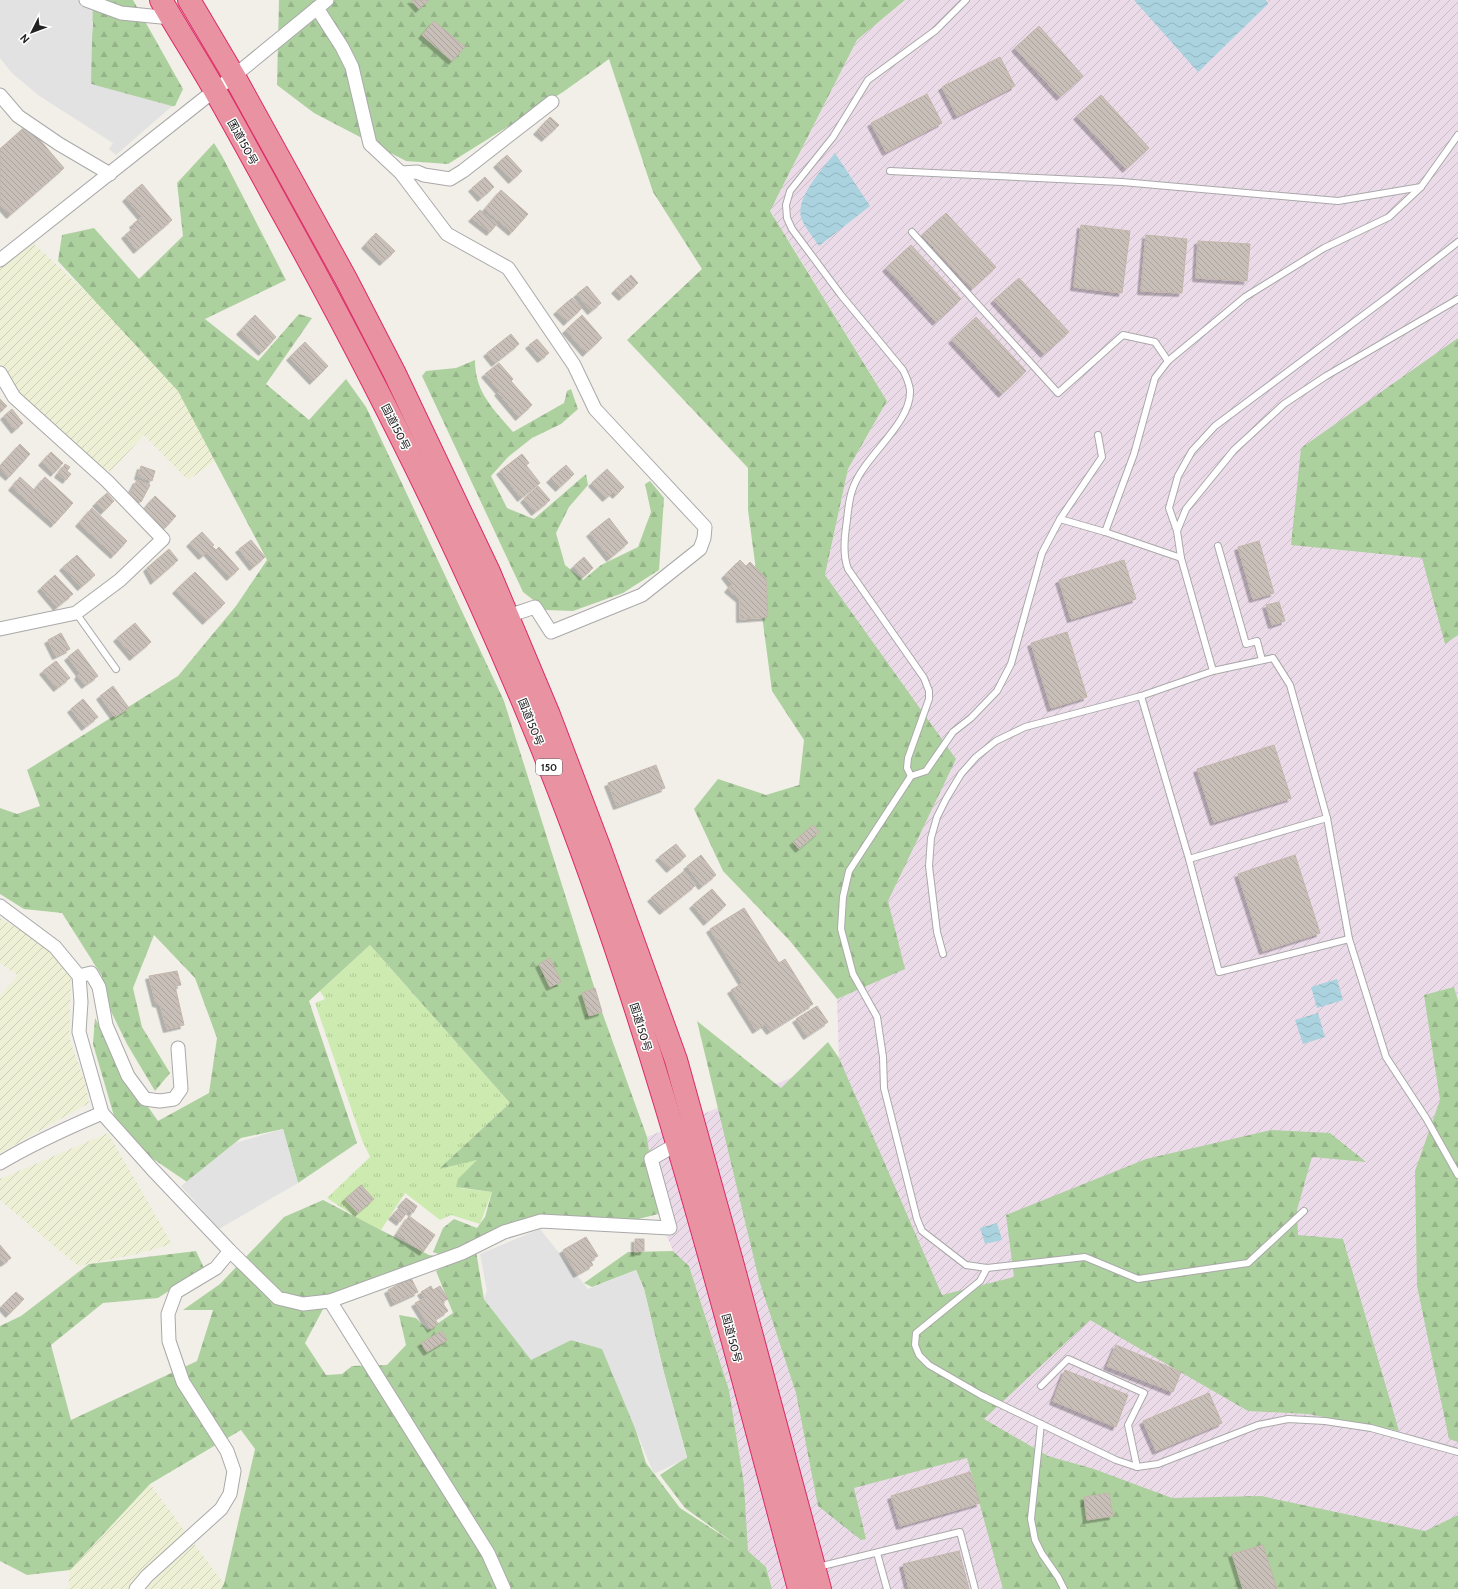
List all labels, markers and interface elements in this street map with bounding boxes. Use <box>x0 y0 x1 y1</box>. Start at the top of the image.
north arrow <box>12 12 52 52</box>
text: N <box>17 31 32 46</box>
street label: 国道150号 <box>225 117 261 167</box>
street label: 国道150号 <box>378 401 414 453</box>
street label: 国道150号 <box>515 696 547 748</box>
road number: 150 <box>536 759 562 775</box>
street label: 国道150号 <box>627 1001 655 1053</box>
street label: 国道150号 <box>719 1312 745 1364</box>

